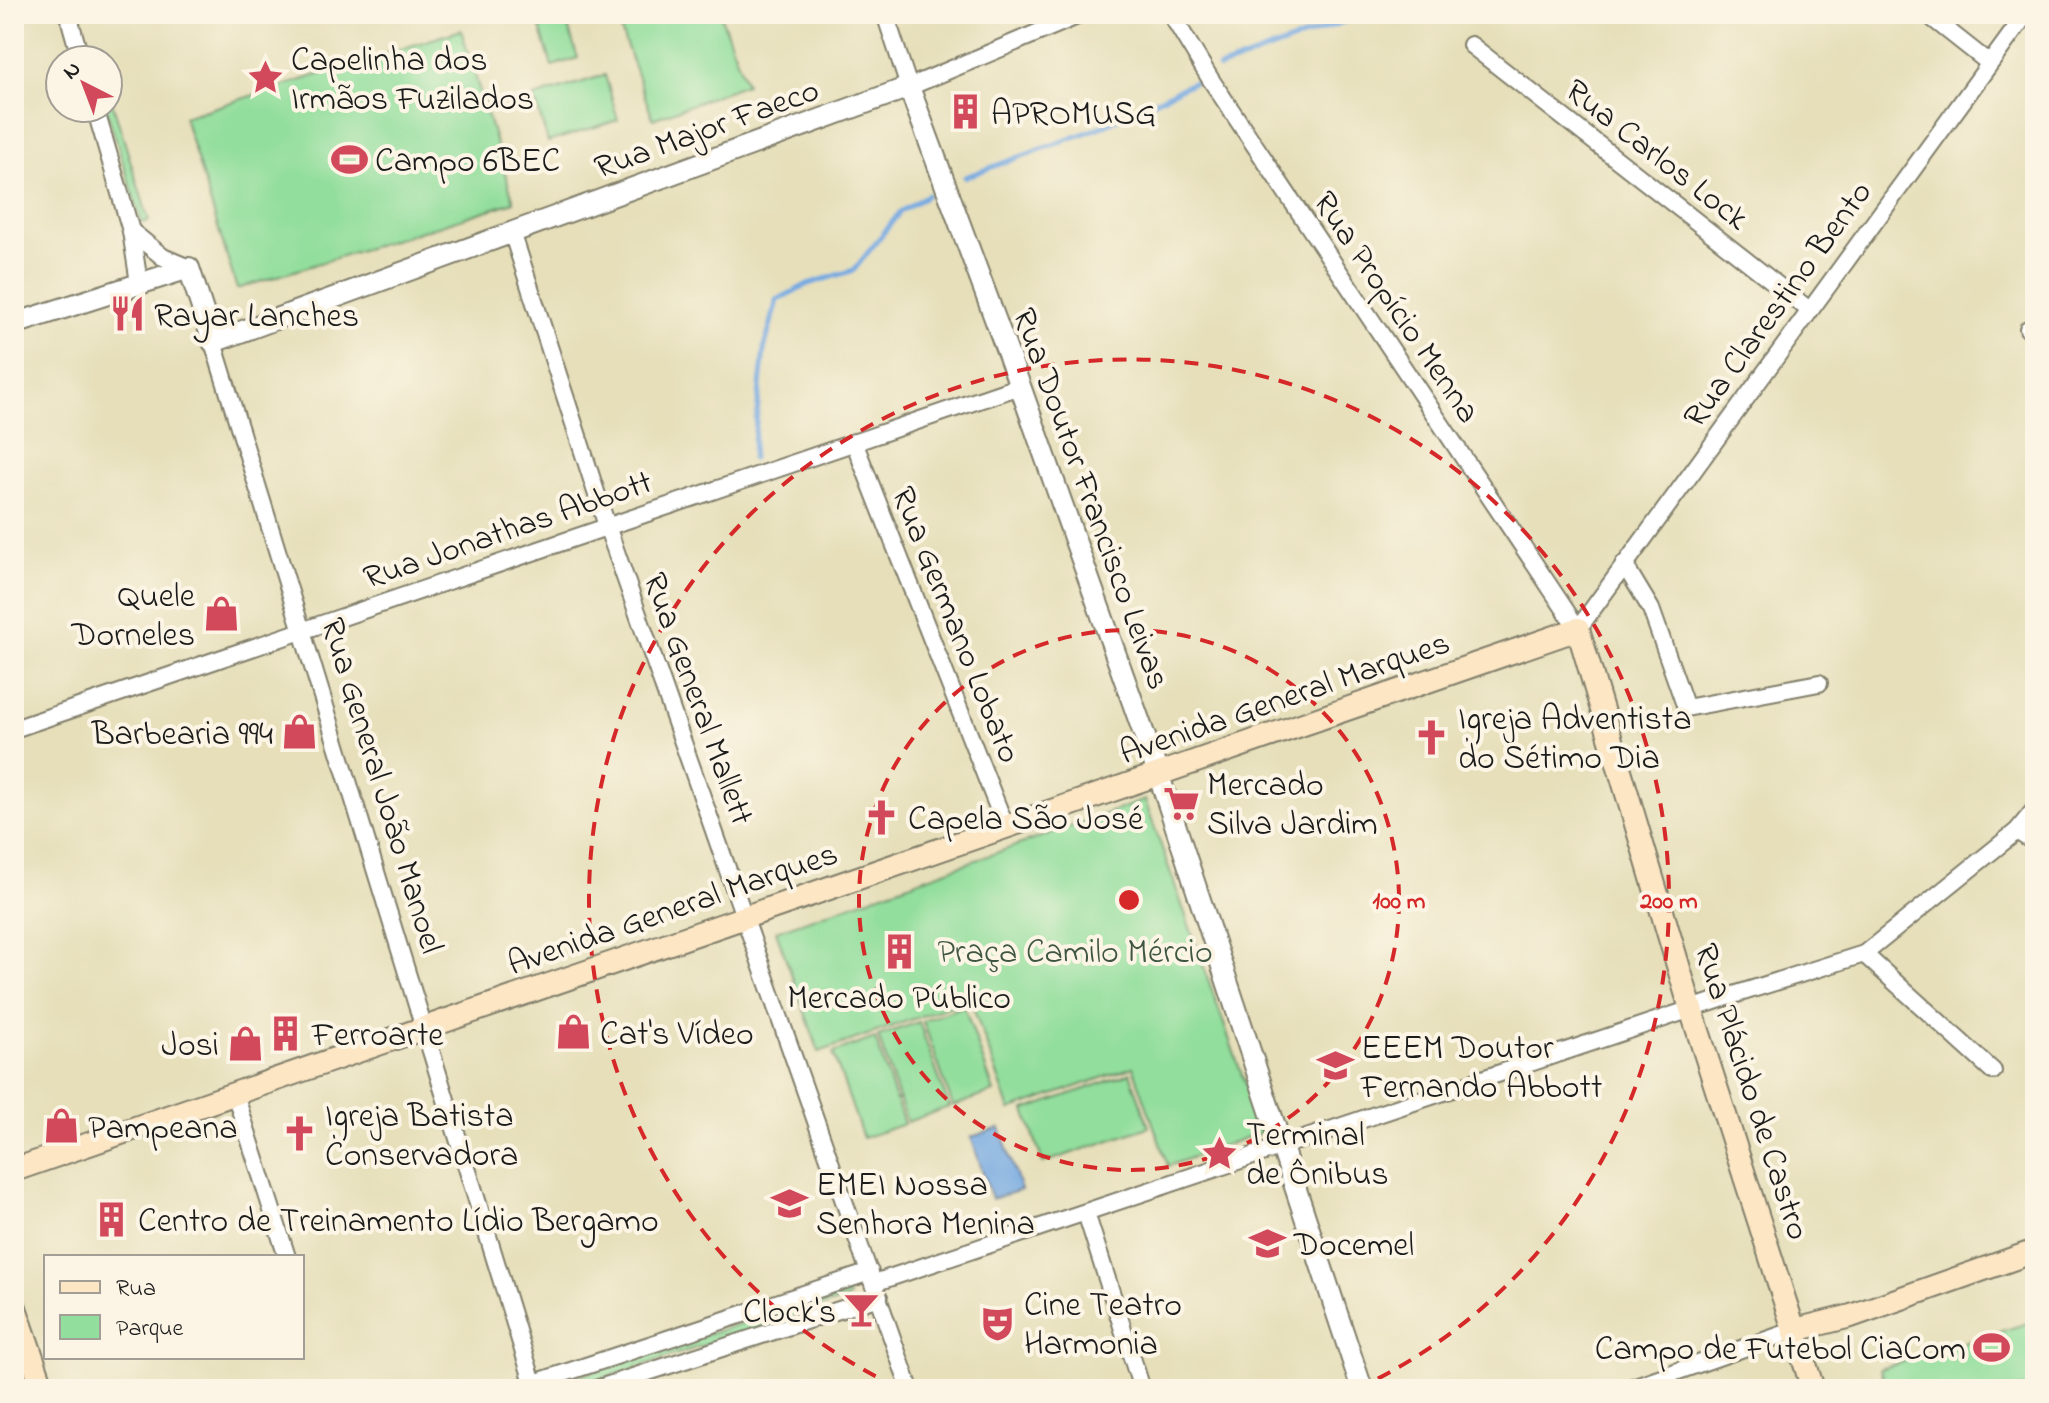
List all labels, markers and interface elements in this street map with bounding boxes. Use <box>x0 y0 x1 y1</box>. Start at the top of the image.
place label: Capelinha dos Irmãos Fuzilados <box>291 37 534 126</box>
north arrow <box>44 44 124 124</box>
text: N <box>56 55 89 88</box>
place icon: Capelinha dos Irmãos Fuzilados <box>246 59 284 97</box>
street label: Rua Major Faeco <box>588 67 827 195</box>
street label: Rua Carlos Lock <box>1553 68 1758 244</box>
place label: APROMUSG <box>991 91 1156 141</box>
building icon: APROMUSG <box>946 93 984 131</box>
place label: Campo 6BEC <box>375 138 560 188</box>
sports icon: Campo 6BEC <box>330 140 368 178</box>
street label: Rua Clarestino Bento <box>1672 171 1886 439</box>
street label: Rua Propício Menna <box>1298 182 1491 434</box>
place label: Rayar Lanches <box>154 293 359 343</box>
restaurant icon: Rayar Lanches <box>109 295 147 333</box>
street label: Rua Doutor Francisco Leivas <box>997 302 1182 697</box>
street label: Rua Jonathas Abbott <box>357 459 659 605</box>
street label: Rua Germano Lobato <box>876 480 1033 771</box>
street label: Rua General Mallett <box>627 566 765 833</box>
place label: Quele Dorneles <box>71 573 196 662</box>
shop icon: Quele Dorneles <box>202 595 240 633</box>
street label: Rua General João Manoel <box>305 612 455 960</box>
street label: Avenida General Marques <box>1113 620 1457 780</box>
place label: Igreja Adventista do Sétimo Dia <box>1458 696 1692 785</box>
place label: Barbearia 994 <box>91 711 273 761</box>
shop icon: Barbearia 994 <box>280 713 318 751</box>
church icon: Igreja Adventista do Sétimo Dia <box>1413 718 1451 756</box>
place label: Mercado Silva Jardim <box>1207 762 1378 851</box>
supermarket icon: Mercado Silva Jardim <box>1162 784 1200 822</box>
place label: Capela São José <box>908 796 1144 846</box>
church icon: Capela São José <box>863 798 901 836</box>
street label: Avenida General Marques <box>501 831 845 991</box>
text: 100 m <box>1373 885 1426 920</box>
text: 200 m <box>1639 885 1698 920</box>
centre of rings <box>1115 886 1143 914</box>
park label: Praça Camilo Mércio <box>937 929 1213 979</box>
building icon: Mercado Público <box>880 933 918 971</box>
street label: Rua Plácido de Castro <box>1679 938 1822 1247</box>
place label: Mercado Público <box>787 975 1011 1025</box>
place label: Cat's Vídeo <box>600 1011 754 1061</box>
place label: Ferroarte <box>311 1012 444 1062</box>
shop icon: Cat's Vídeo <box>555 1013 593 1051</box>
building icon: Ferroarte <box>267 1014 305 1052</box>
place label: Josi <box>161 1022 219 1072</box>
shop icon: Josi <box>226 1024 264 1062</box>
place label: EEEM Doutor Fernando Abbott <box>1360 1025 1602 1114</box>
school or university icon: EEEM Doutor Fernando Abbott <box>1316 1047 1354 1085</box>
place label: Igreja Batista Conservadora <box>325 1093 518 1182</box>
place label: Pampeana <box>88 1105 238 1155</box>
shop icon: Pampeana <box>43 1107 81 1145</box>
place label: Terminal de Ônibus <box>1246 1112 1389 1201</box>
church icon: Igreja Batista Conservadora <box>280 1115 318 1153</box>
place icon: Terminal de Ônibus <box>1201 1134 1239 1172</box>
place label: EMEI Nossa Senhora Menina <box>816 1162 1035 1251</box>
school or university icon: EMEI Nossa Senhora Menina <box>771 1184 809 1222</box>
place label: Centro de Treinamento Lídio Bergamo <box>138 1198 659 1248</box>
building icon: Centro de Treinamento Lídio Bergamo <box>93 1200 131 1238</box>
place label: Docemel <box>1293 1222 1414 1272</box>
school or university icon: Docemel <box>1249 1224 1287 1262</box>
legend <box>44 1255 304 1359</box>
text: Rua <box>116 1272 156 1307</box>
place label: Cine Teatro Harmonia <box>1024 1282 1182 1371</box>
place label: Clock's <box>743 1289 836 1339</box>
bar icon: Clock's <box>843 1291 881 1329</box>
theatre icon: Cine Teatro Harmonia <box>979 1304 1017 1342</box>
text: Parque <box>116 1312 183 1347</box>
place label: Campo de Futebol CiaCom <box>1595 1326 1966 1376</box>
sports icon: Campo de Futebol CiaCom <box>1973 1328 2011 1366</box>

